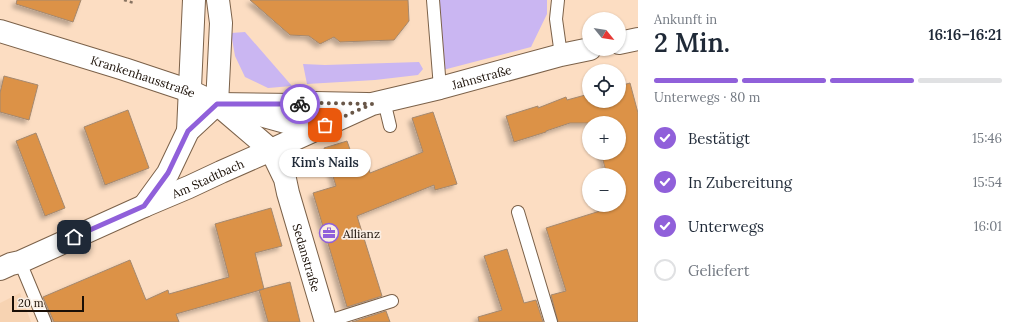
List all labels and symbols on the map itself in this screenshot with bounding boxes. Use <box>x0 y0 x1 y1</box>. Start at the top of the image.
north arrow <box>582 12 626 56</box>
street label: Krankenhausstraße <box>89 52 199 100</box>
street label: Jahnstraße <box>449 61 513 92</box>
courier <box>280 84 320 124</box>
pin <box>308 108 342 142</box>
callout: Kim's Nails <box>279 149 371 177</box>
street label: Am Stadtbach <box>169 155 246 201</box>
pin <box>57 220 91 254</box>
street label: Sedanstraße <box>290 222 324 294</box>
office icon: Allianz <box>318 222 340 244</box>
place label: Allianz <box>342 226 380 241</box>
scale bar <box>12 294 84 313</box>

